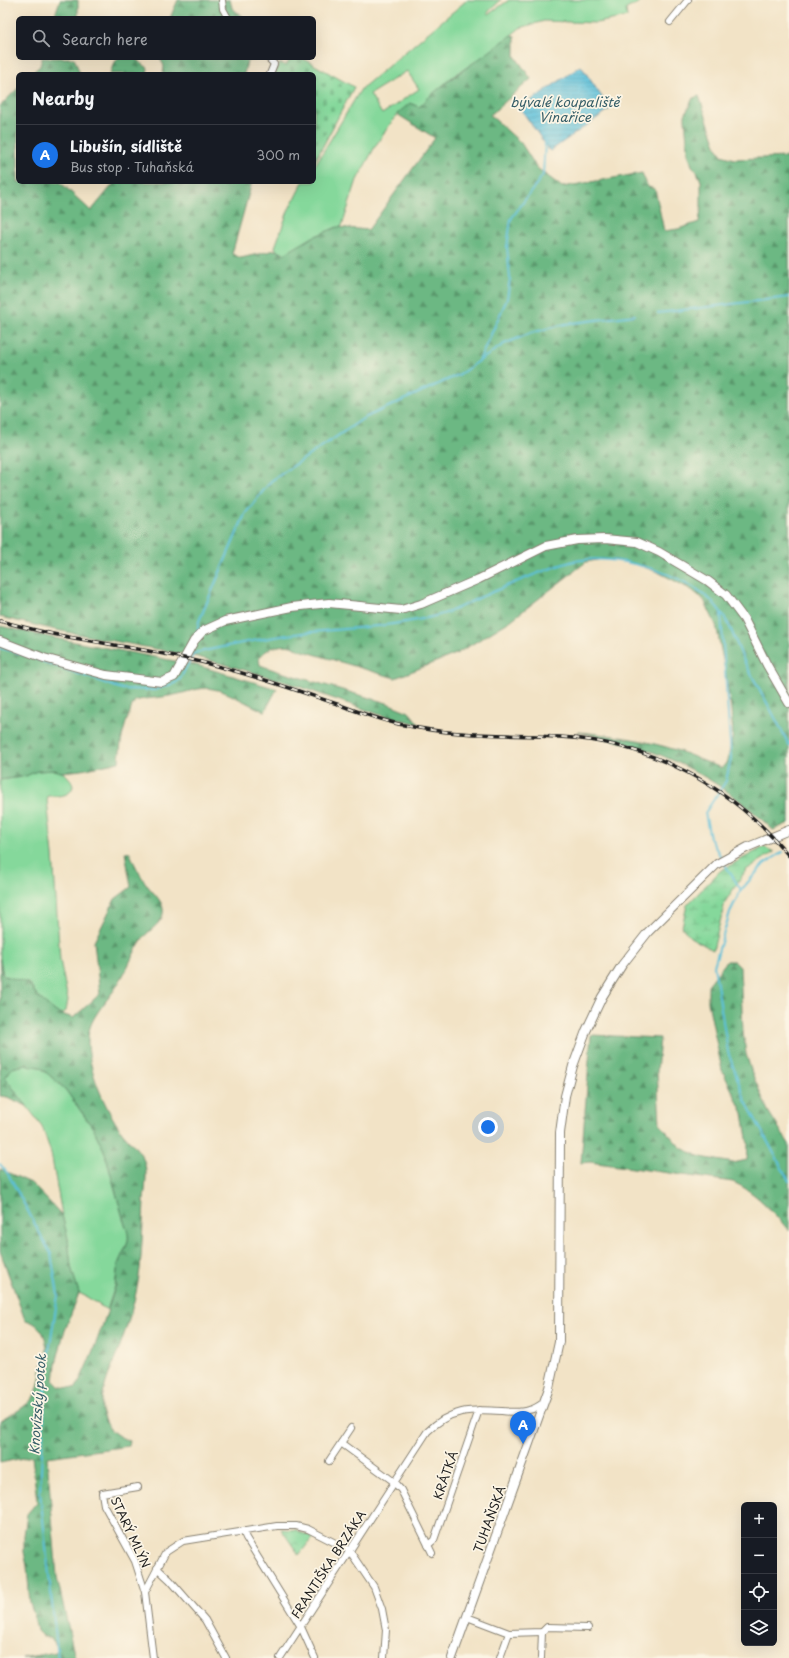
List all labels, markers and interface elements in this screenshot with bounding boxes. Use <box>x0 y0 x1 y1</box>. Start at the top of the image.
search box <box>16 16 316 60</box>
icon: search <box>30 27 52 49</box>
text: Search here <box>62 27 148 50</box>
text: Nearby <box>32 85 94 111</box>
water label: bývalé koupaliště Vinařice <box>511 92 621 126</box>
text: Libušín, sídliště <box>70 134 182 157</box>
text: A <box>40 145 50 164</box>
text: 300 m <box>256 145 300 164</box>
text: Bus stop · Tuhaňská <box>70 157 194 176</box>
your location <box>478 1117 498 1137</box>
water label: Knovízský potok <box>24 1352 50 1455</box>
pin: A <box>510 1411 536 1444</box>
street label: KRÁTKÁ <box>428 1448 462 1502</box>
street label: TUHAŇSKÁ <box>469 1483 509 1555</box>
street label: STARÝ MLÝN <box>107 1493 155 1571</box>
map controls <box>741 1502 777 1646</box>
button: + <box>741 1502 777 1538</box>
street label: FRANTIŠKA BRZÁKA <box>286 1506 370 1622</box>
button: − <box>741 1538 777 1574</box>
button: locate <box>741 1574 777 1610</box>
button: layers <box>741 1610 777 1646</box>

